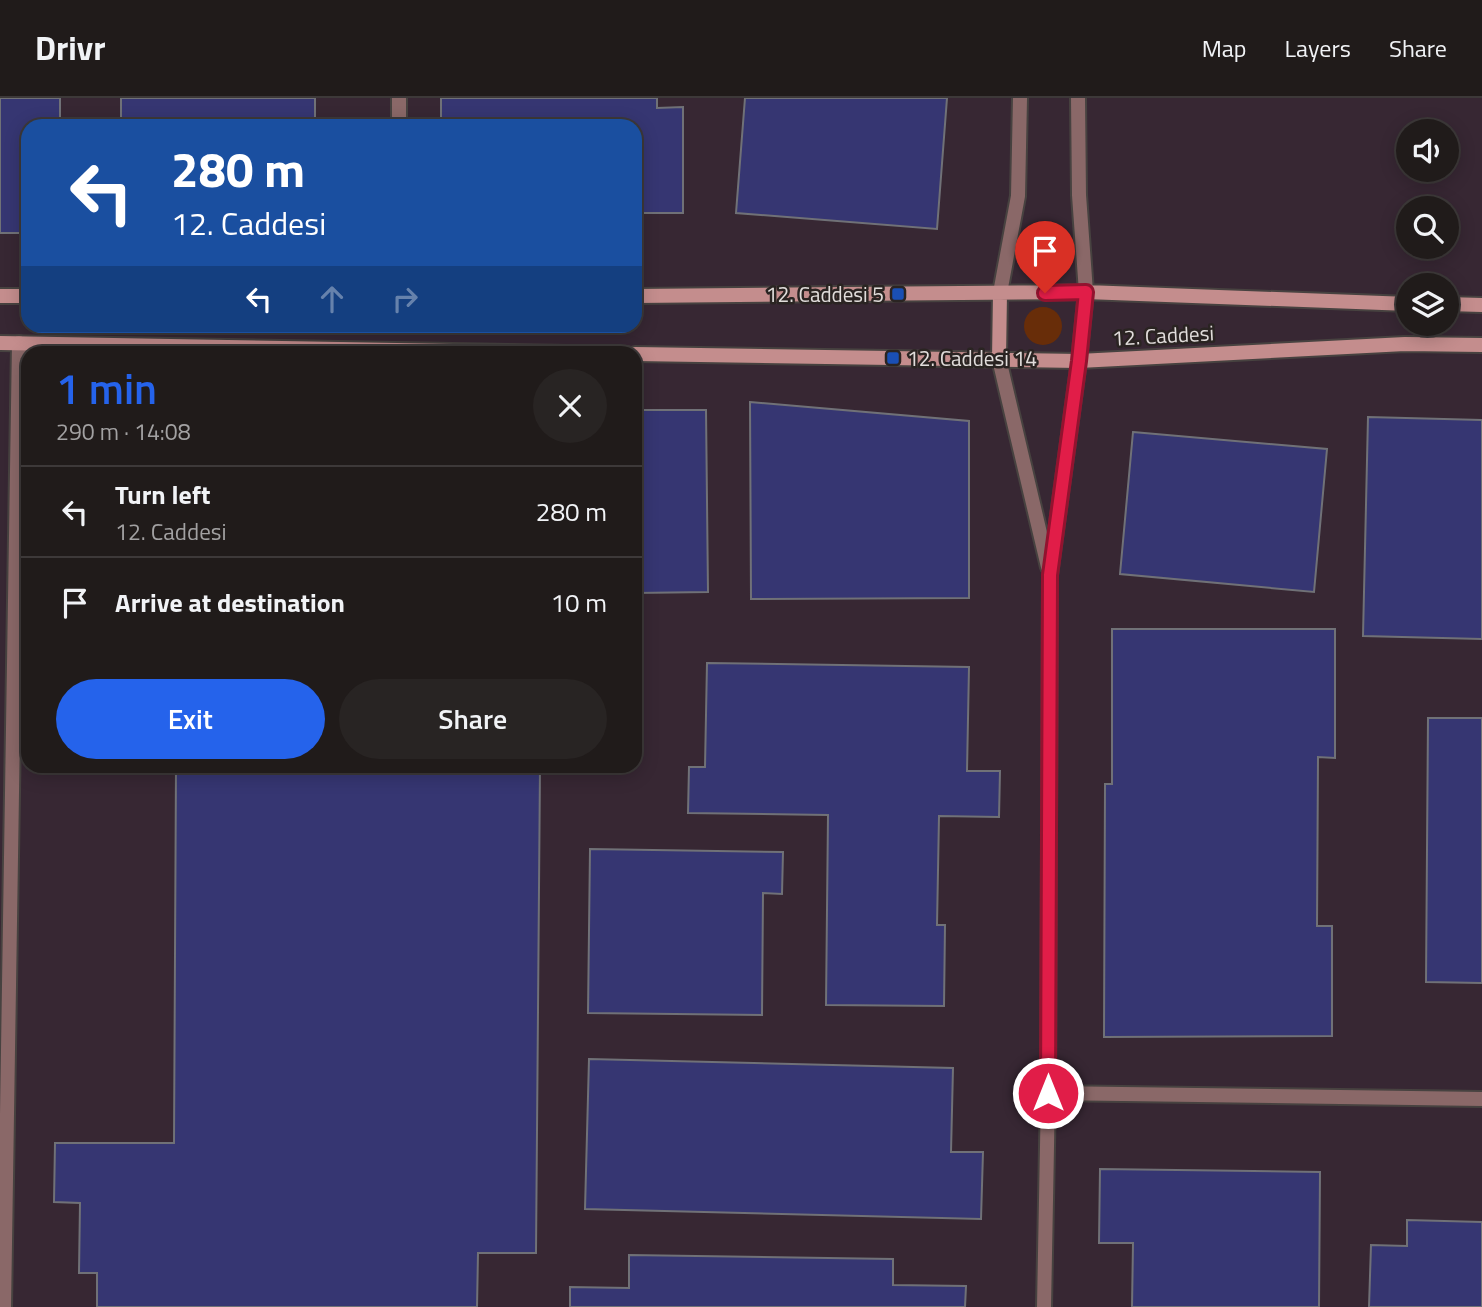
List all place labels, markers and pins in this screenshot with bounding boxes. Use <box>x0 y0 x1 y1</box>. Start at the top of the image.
pin <box>1015 221 1075 293</box>
place label: 12. Caddesi 5 <box>766 278 884 310</box>
marker: 12. Caddesi 5 <box>890 286 906 302</box>
place label: 12. Caddesi 14 <box>907 342 1037 374</box>
marker: 12. Caddesi 14 <box>885 350 901 366</box>

